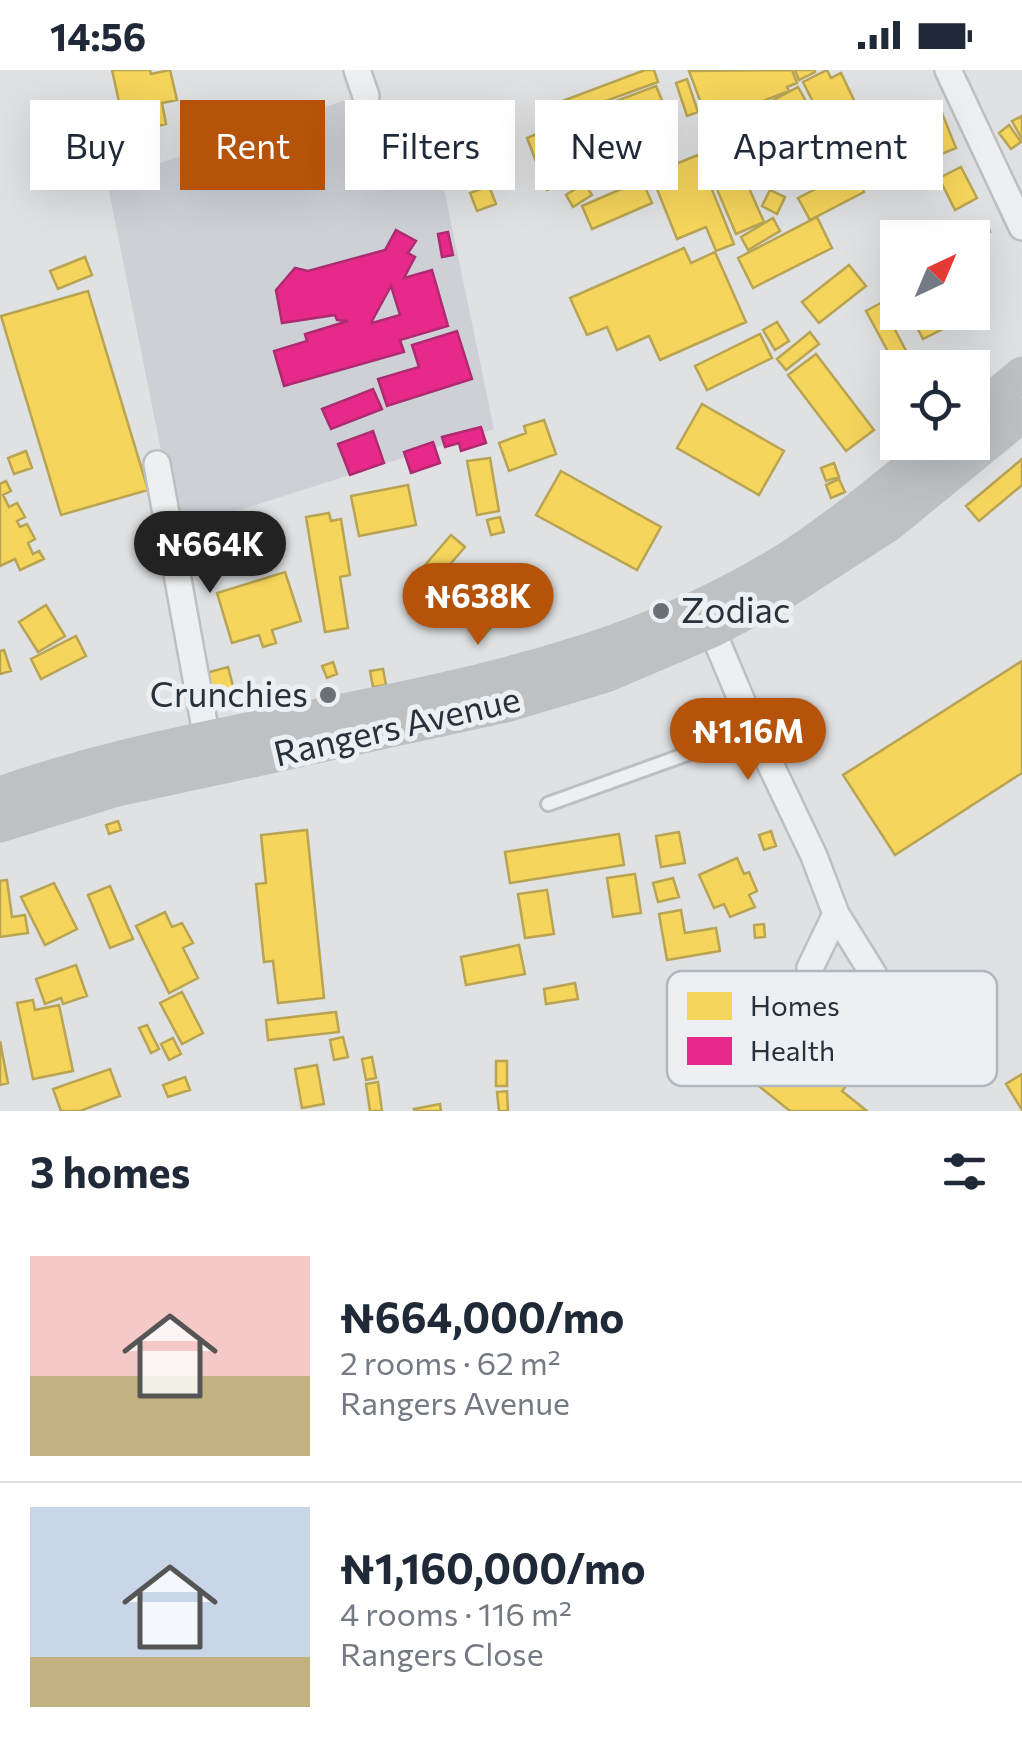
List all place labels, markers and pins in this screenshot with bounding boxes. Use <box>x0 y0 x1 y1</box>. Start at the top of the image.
pin: ₦664K <box>140 511 280 596</box>
pin: ₦638K <box>408 563 548 648</box>
place label: Zodiac <box>681 587 790 630</box>
marker: Zodiac <box>650 600 672 622</box>
place label: Crunchies <box>150 671 308 714</box>
marker: Crunchies <box>317 684 339 706</box>
pin: ₦1.16M <box>667 698 829 783</box>

